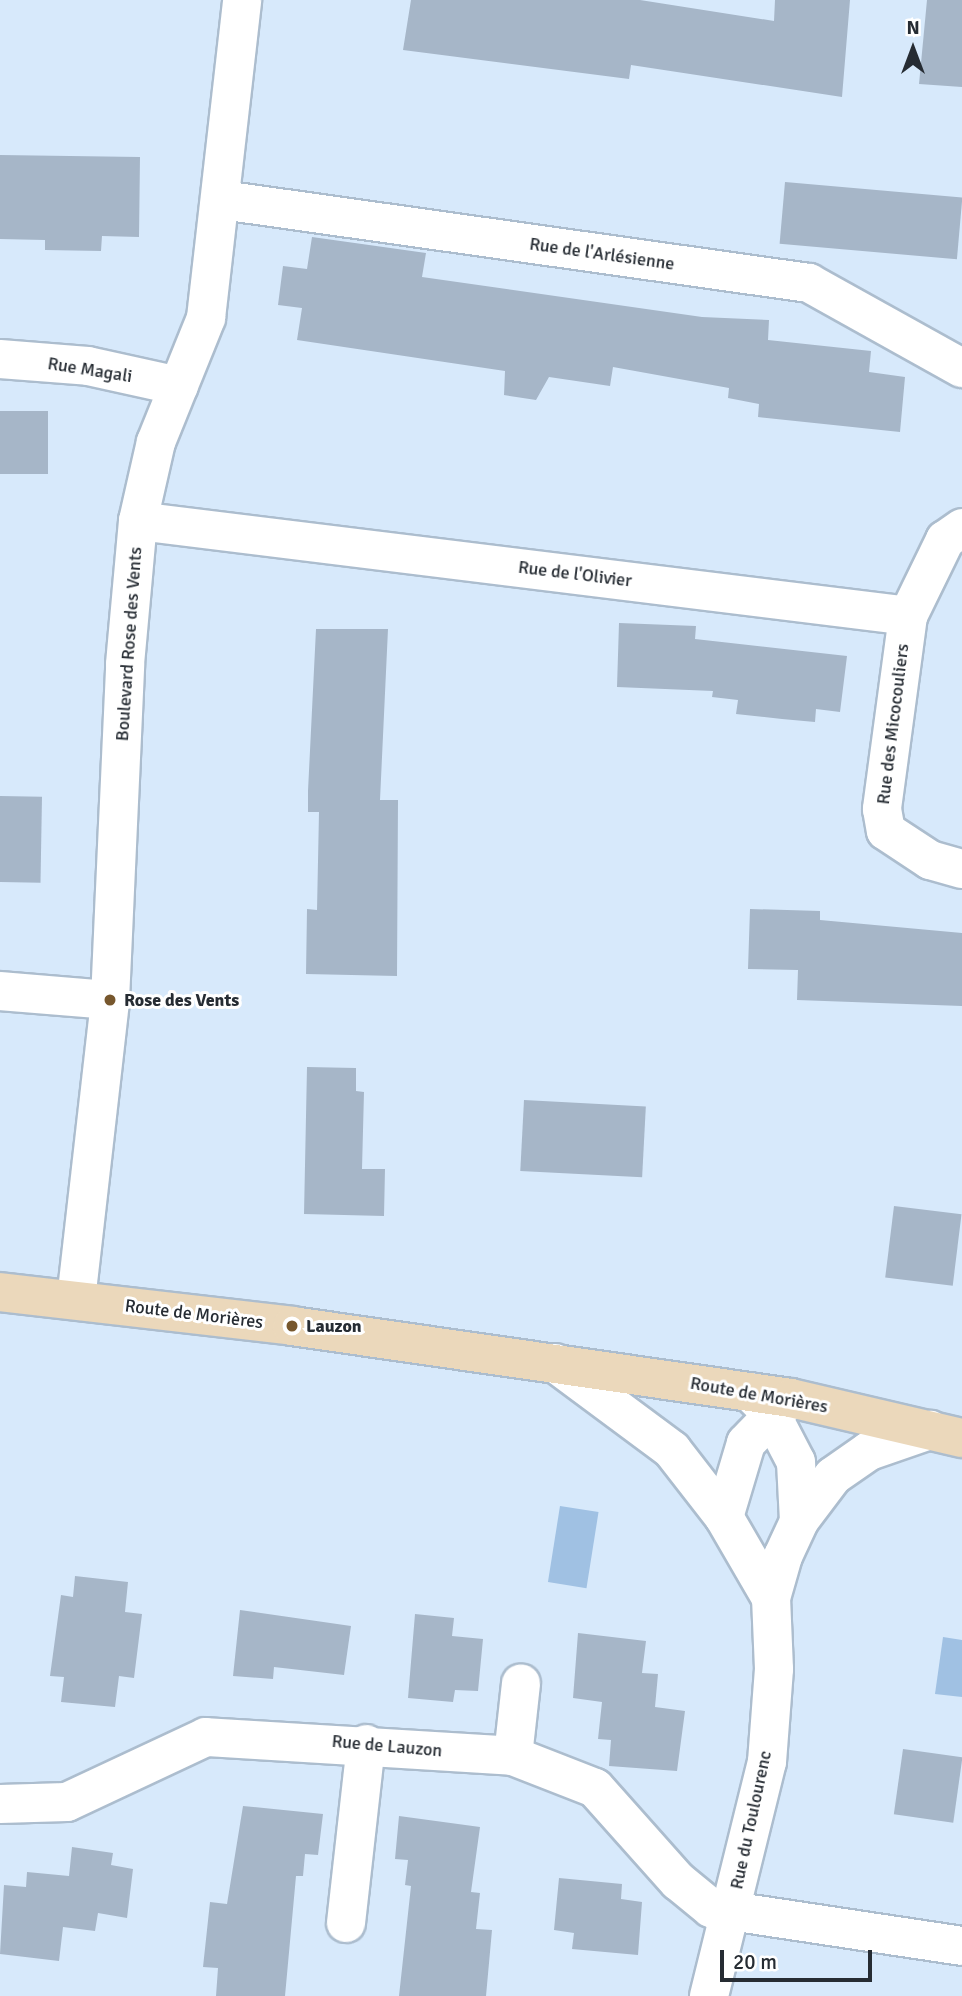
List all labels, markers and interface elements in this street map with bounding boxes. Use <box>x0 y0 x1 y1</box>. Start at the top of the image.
north arrow <box>878 14 948 84</box>
text: N <box>906 16 920 40</box>
street label: Rue de l'Arlésienne <box>528 233 676 275</box>
street label: Rue Magali <box>46 353 134 387</box>
street label: Boulevard Rose des Vents <box>111 546 147 742</box>
street label: Rue de l'Olivier <box>517 556 633 592</box>
street label: Rue des Micocouliers <box>872 642 914 806</box>
place label: Rose des Vents <box>124 989 239 1011</box>
marker: Rose des Vents <box>102 992 118 1008</box>
street label: Route de Morières <box>124 1295 264 1333</box>
place label: Lauzon <box>306 1315 362 1337</box>
marker: Lauzon <box>284 1318 300 1334</box>
street label: Route de Morières <box>689 1372 829 1418</box>
street label: Rue de Lauzon <box>331 1730 443 1762</box>
street label: Rue du Toulourenc <box>726 1749 776 1891</box>
scale bar <box>724 1937 876 1981</box>
text: 20 m <box>733 1949 777 1975</box>

